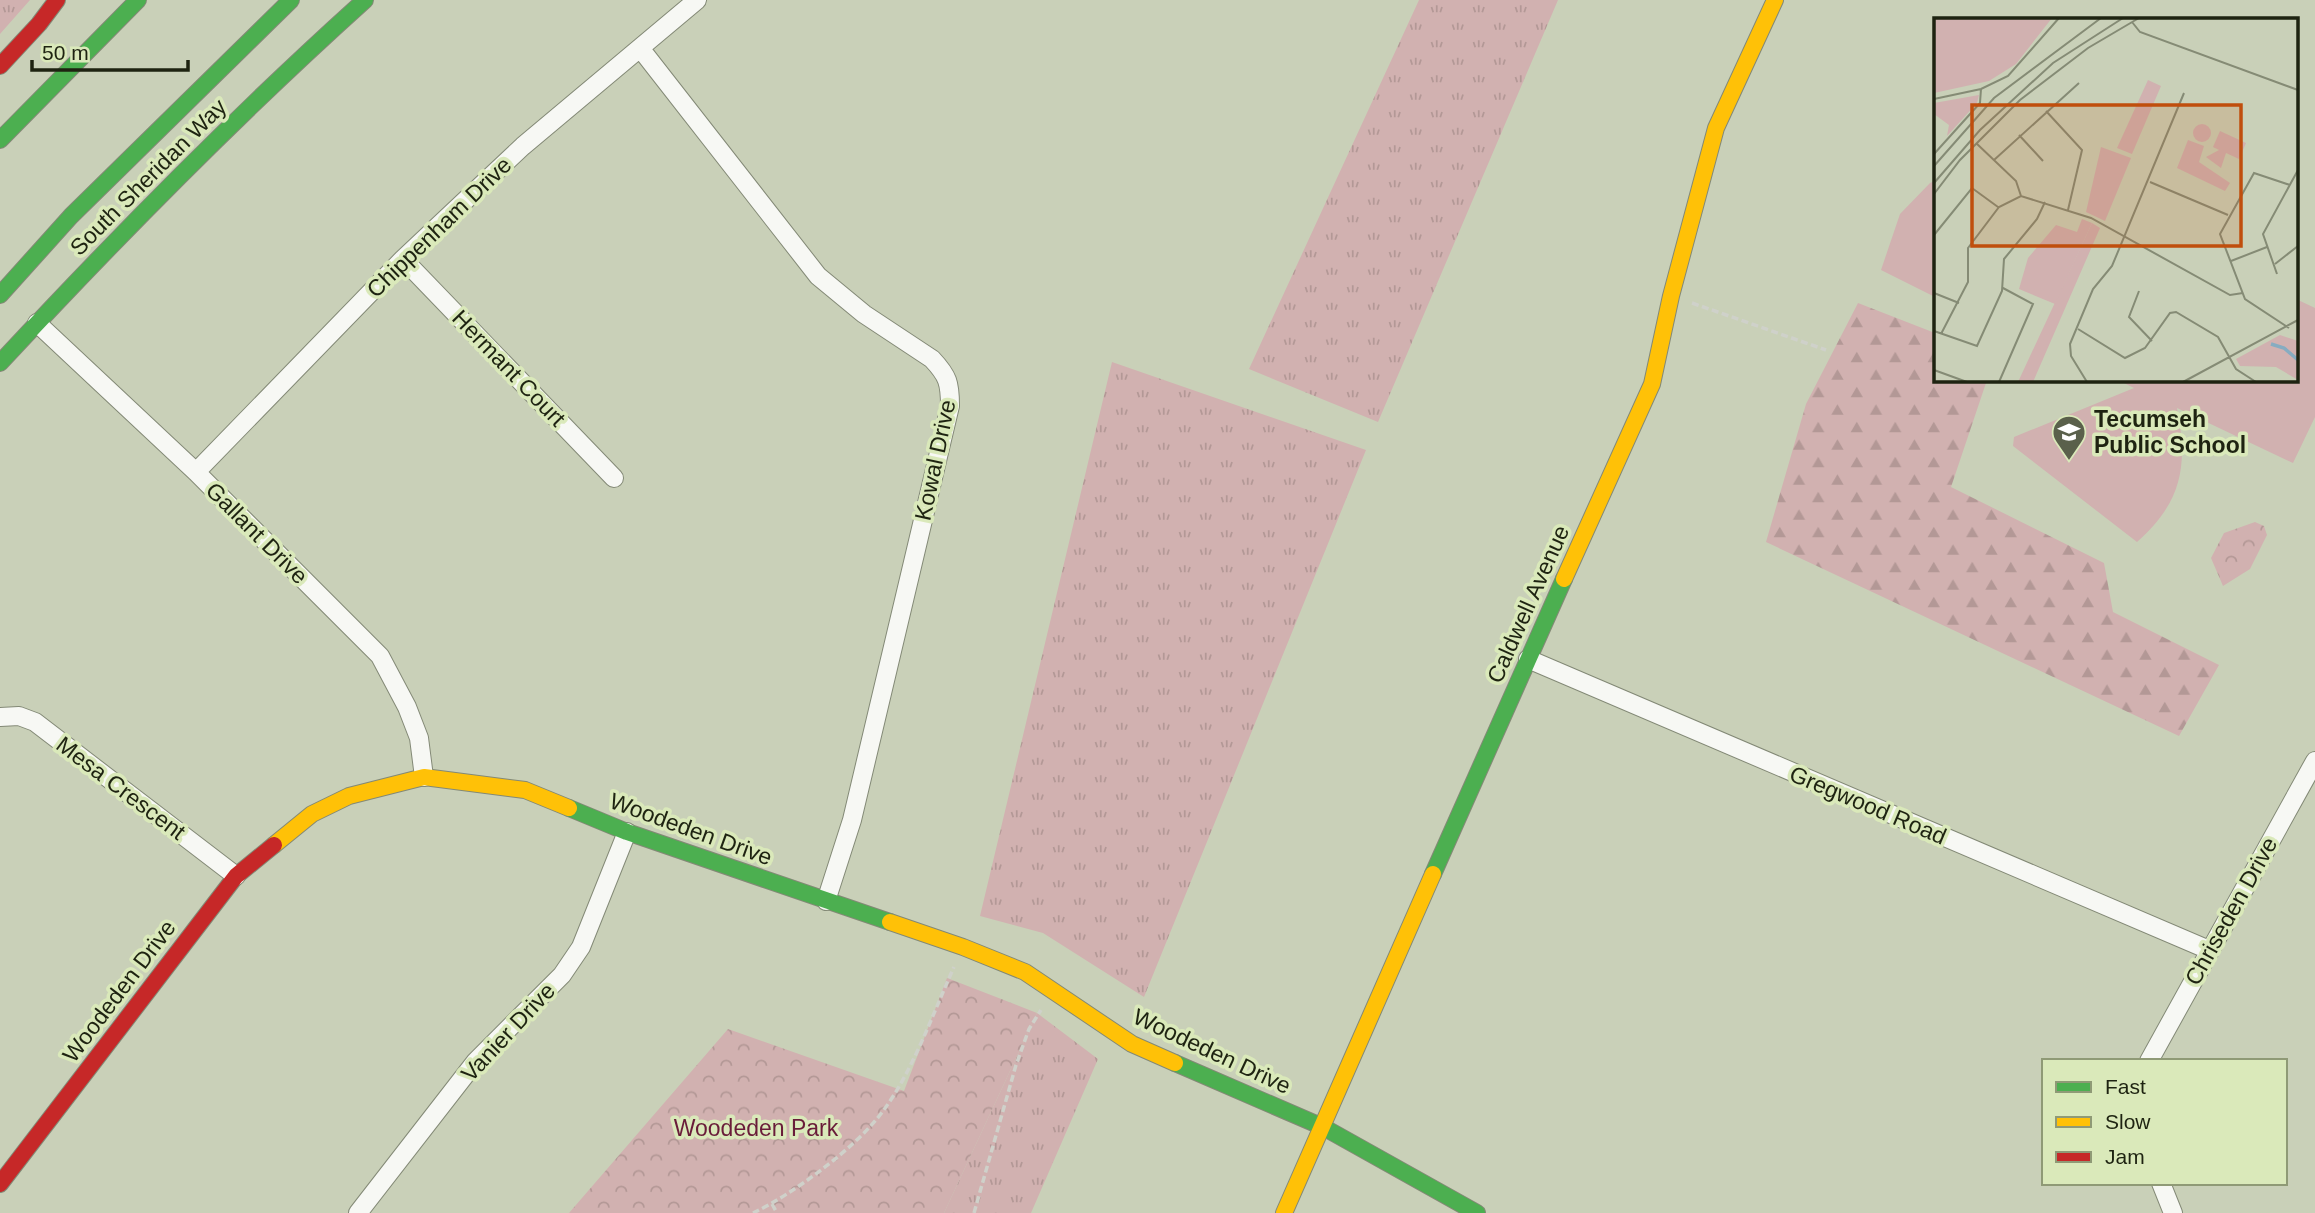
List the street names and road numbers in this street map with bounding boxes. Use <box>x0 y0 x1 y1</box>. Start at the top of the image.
street label: South Sheridan Way <box>65 93 232 260</box>
street label: Chippenham Drive <box>361 151 517 303</box>
street label: Hermant Court <box>447 305 571 432</box>
street label: Kowal Drive <box>910 397 960 523</box>
street label: Gallant Drive <box>201 477 313 589</box>
street label: Caldwell Avenue <box>1482 521 1574 687</box>
street label: Mesa Crescent <box>51 731 191 845</box>
street label: Gregwood Road <box>1786 760 1950 850</box>
street label: Woodeden Drive <box>606 788 776 870</box>
street label: Chriseden Drive <box>2180 833 2282 989</box>
street label: Woodeden Drive <box>57 915 181 1067</box>
street label: Vanier Drive <box>456 977 560 1087</box>
street label: Woodeden Drive <box>1129 1003 1295 1099</box>

